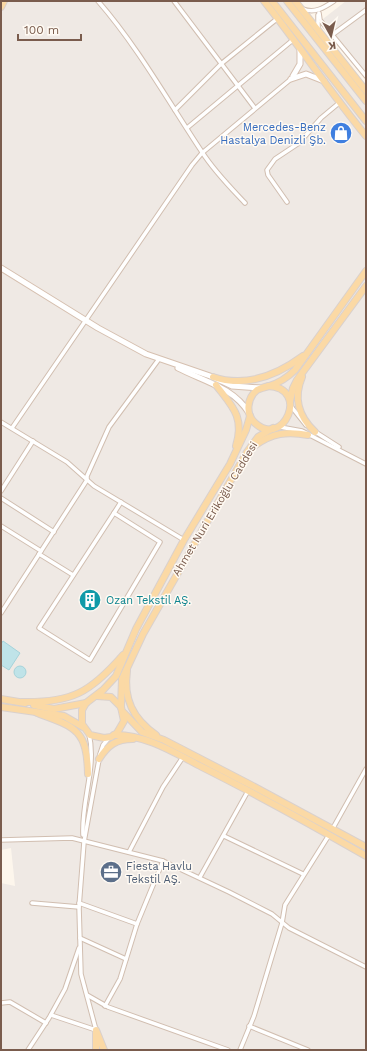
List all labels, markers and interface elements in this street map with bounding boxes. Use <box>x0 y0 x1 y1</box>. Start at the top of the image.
scale bar <box>18 16 81 42</box>
north arrow <box>311 16 351 56</box>
text: 100 m <box>24 23 59 37</box>
text: K <box>327 38 337 52</box>
shop icon: Mercedes-Benz Hastalya Denizli Şb. <box>328 120 354 146</box>
place label: Mercedes-Benz Hastalya Denizli Şb. <box>220 121 326 147</box>
street label: Ahmet Nuri Erikoğlu Caddesi <box>170 439 260 579</box>
building icon: Ozan Tekstil AŞ. <box>77 587 103 613</box>
place label: Ozan Tekstil AŞ. <box>106 594 191 607</box>
office icon: Fiesta Havlu Tekstil AŞ. <box>98 859 124 885</box>
place label: Fiesta Havlu Tekstil AŞ. <box>126 860 192 886</box>

